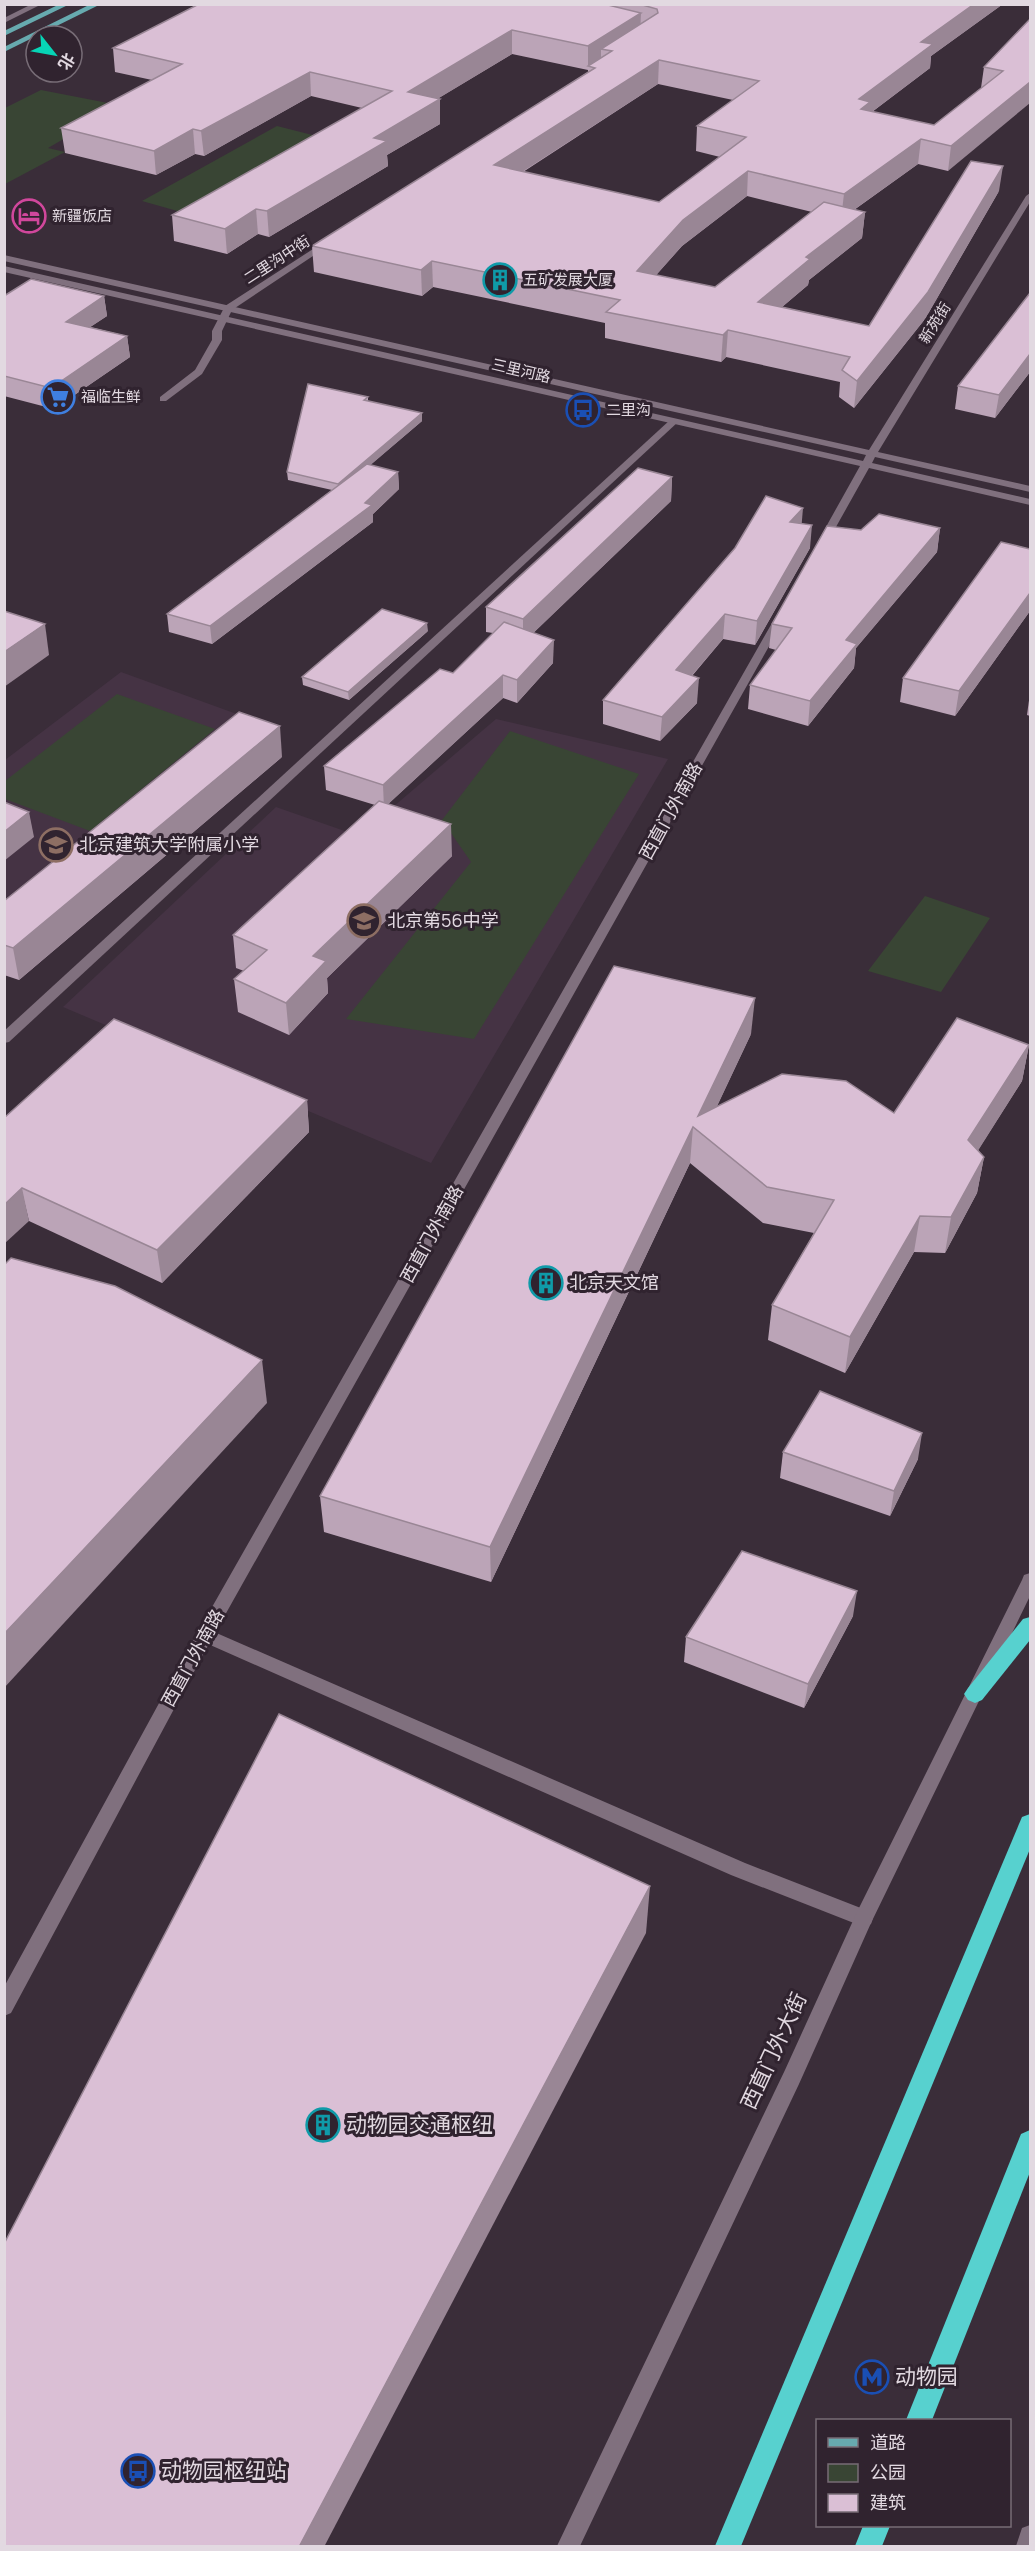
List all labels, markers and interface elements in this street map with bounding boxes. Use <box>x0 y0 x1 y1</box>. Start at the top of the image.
north arrow <box>24 24 84 84</box>
text: 北 <box>53 49 80 74</box>
hotel icon: 新疆饭店 <box>11 198 47 234</box>
place label: 新疆饭店 <box>52 205 112 226</box>
street label: 二里沟中街 <box>240 230 314 289</box>
building icon: 五矿发展大厦 <box>482 262 518 298</box>
place label: 五矿发展大厦 <box>523 269 613 290</box>
street label: 新苑街 <box>914 298 955 347</box>
street label: 三里河路 <box>490 354 553 387</box>
supermarket icon: 福临生鲜 <box>40 379 76 415</box>
place label: 福临生鲜 <box>81 386 141 407</box>
bus stop icon: 二里沟 <box>565 392 601 428</box>
place label: 二里沟 <box>606 399 651 420</box>
street label: 西直门外南路 <box>633 757 707 864</box>
school or university icon: 北京建筑大学附属小学 <box>38 827 74 863</box>
place label: 北京建筑大学附属小学 <box>79 832 259 856</box>
school or university icon: 北京第56中学 <box>346 903 382 939</box>
place label: 北京第56中学 <box>387 908 499 932</box>
street label: 西直门外南路 <box>394 1180 468 1287</box>
building icon: 北京天文馆 <box>528 1265 564 1301</box>
place label: 北京天文馆 <box>569 1270 659 1294</box>
street label: 西直门外南路 <box>155 1604 229 1711</box>
street label: 西直门外大街 <box>734 1988 812 2114</box>
building icon: 动物园交通枢纽 <box>305 2107 341 2143</box>
place label: 动物园交通枢纽 <box>346 2110 493 2138</box>
metro station icon: 动物园 <box>854 2359 890 2395</box>
place label: 动物园 <box>895 2362 958 2390</box>
legend <box>816 2419 1011 2527</box>
text: 道路 <box>870 2430 906 2454</box>
bus stop icon: 动物园枢纽站 <box>120 2453 156 2489</box>
place label: 动物园枢纽站 <box>161 2456 287 2484</box>
text: 公园 <box>870 2460 906 2484</box>
text: 建筑 <box>870 2490 906 2514</box>

